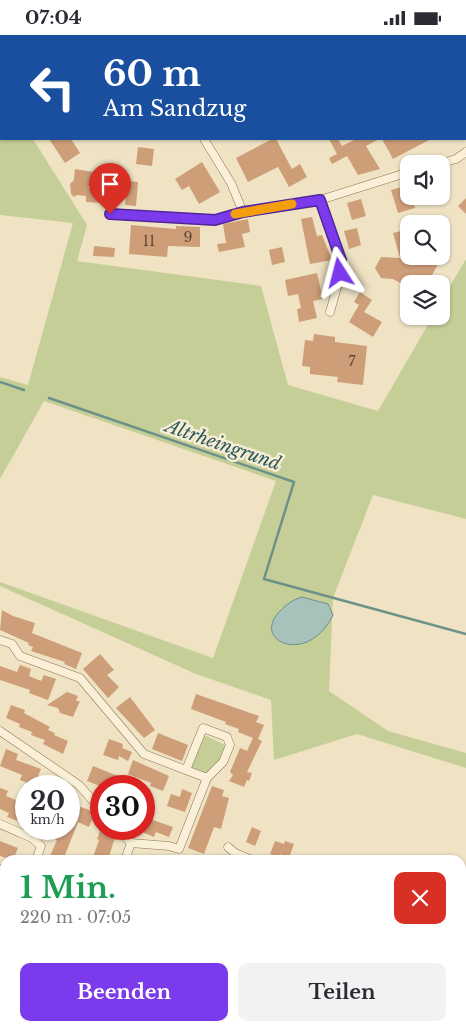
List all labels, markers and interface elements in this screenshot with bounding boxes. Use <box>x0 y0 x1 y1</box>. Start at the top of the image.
text: 07:04 <box>25 6 82 29</box>
text: 60 m <box>103 52 201 95</box>
icon: left <box>20 55 85 120</box>
text: Am Sandzug <box>103 95 246 122</box>
map controls <box>400 155 450 325</box>
button: sound <box>400 155 450 205</box>
pin <box>89 163 131 214</box>
icon: arrive <box>96 170 124 198</box>
button: search <box>400 215 450 265</box>
house number: 9 <box>183 228 193 246</box>
house number: 11 <box>143 232 155 250</box>
position arrow <box>313 246 365 298</box>
button: layers <box>400 275 450 325</box>
house number: 7 <box>348 352 356 370</box>
water label: Altrheingrund <box>161 414 284 475</box>
speed limit sign: 30 <box>90 775 155 840</box>
text: 20 <box>30 786 65 817</box>
text: km/h <box>30 812 65 827</box>
text: 1 Min. <box>20 869 116 906</box>
button: close <box>394 872 446 924</box>
text: 220 m · 07:05 <box>20 907 131 927</box>
button: Beenden <box>20 963 228 1021</box>
button: Teilen <box>238 963 446 1021</box>

